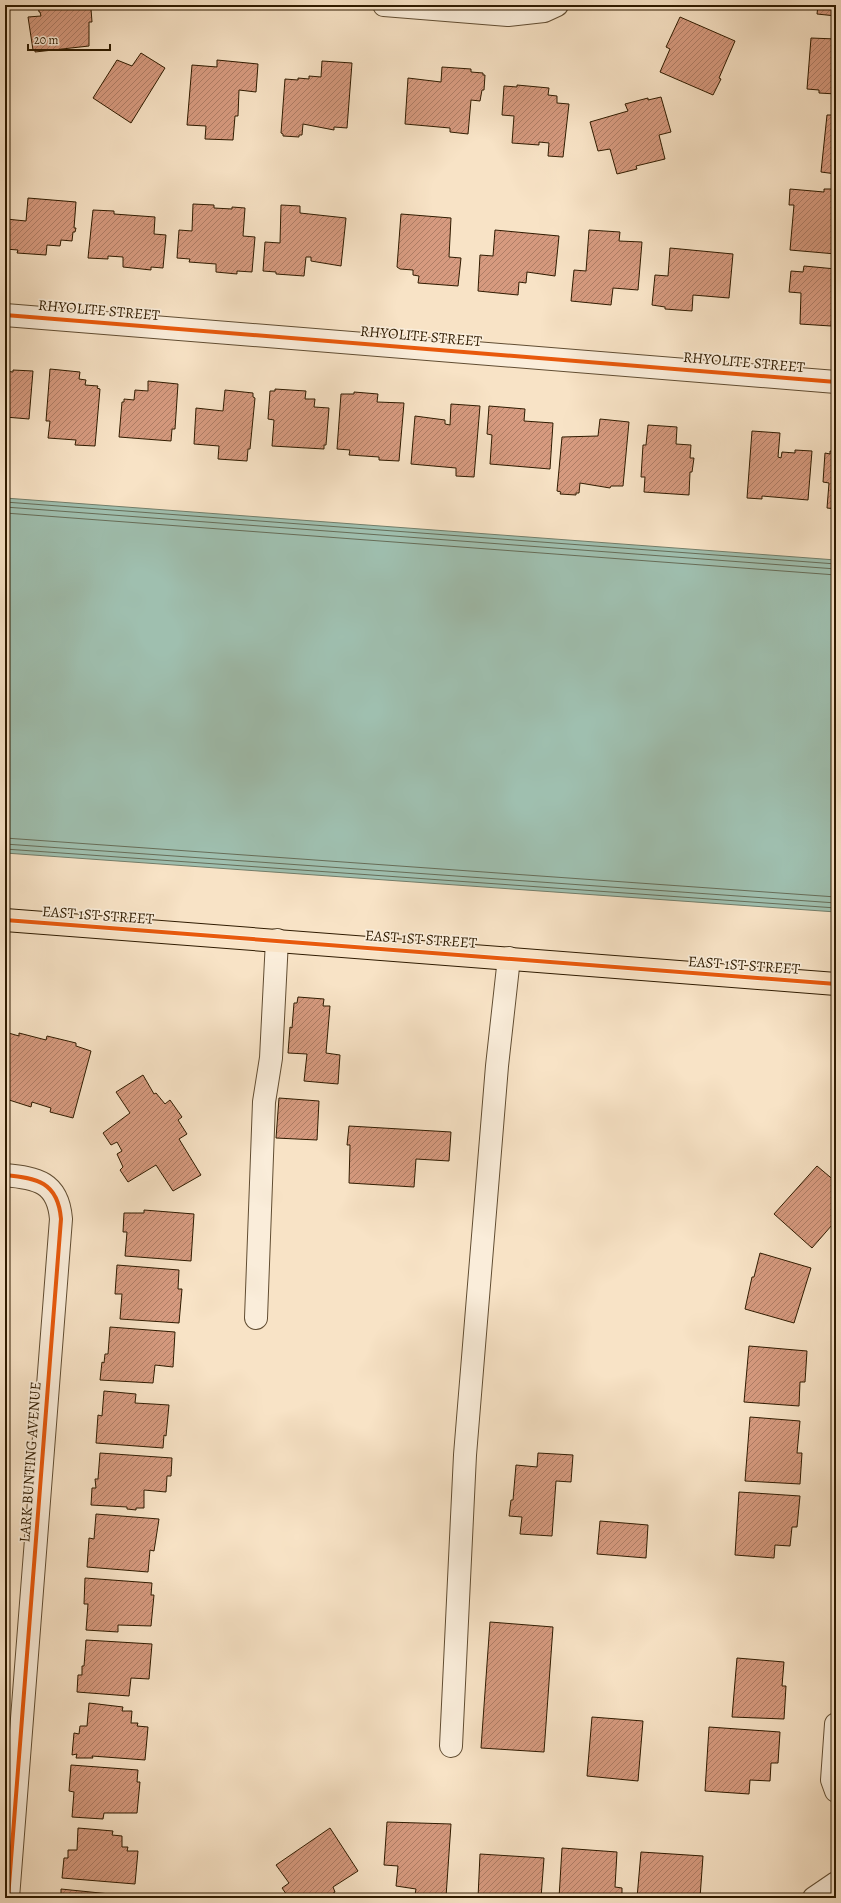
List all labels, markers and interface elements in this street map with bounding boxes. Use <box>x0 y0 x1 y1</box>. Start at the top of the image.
scale bar <box>28 26 110 52</box>
text: 20 m <box>34 32 58 48</box>
street label: RHYOLITE STREET <box>37 295 162 325</box>
street label: RHYOLITE STREET <box>359 321 484 351</box>
street label: RHYOLITE STREET <box>682 347 807 377</box>
street label: EAST 1ST STREET <box>41 901 155 929</box>
street label: EAST 1ST STREET <box>364 925 478 953</box>
street label: EAST 1ST STREET <box>687 951 801 979</box>
street label: LARK BUNTING AVENUE <box>14 1381 46 1543</box>

